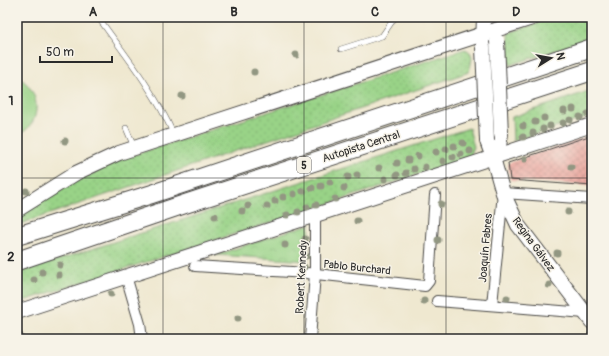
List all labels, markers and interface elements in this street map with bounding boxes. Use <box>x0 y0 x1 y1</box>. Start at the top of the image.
text: A <box>89 4 98 20</box>
text: B <box>230 4 238 20</box>
text: C <box>371 4 379 20</box>
text: D <box>512 4 520 20</box>
scale bar <box>40 38 112 64</box>
north arrow <box>531 38 571 78</box>
text: 50 m <box>46 45 74 60</box>
text: N <box>553 51 568 62</box>
text: 1 <box>8 93 14 109</box>
street label: Autopista Central <box>321 128 402 165</box>
road number: 5 <box>297 157 311 173</box>
street label: Joaquín Fabres <box>476 213 495 283</box>
street label: Regina Gálvez <box>510 215 558 274</box>
street label: Robert Kennedy <box>293 240 310 314</box>
text: 2 <box>7 249 15 265</box>
street label: Pablo Burchard <box>323 257 391 278</box>

